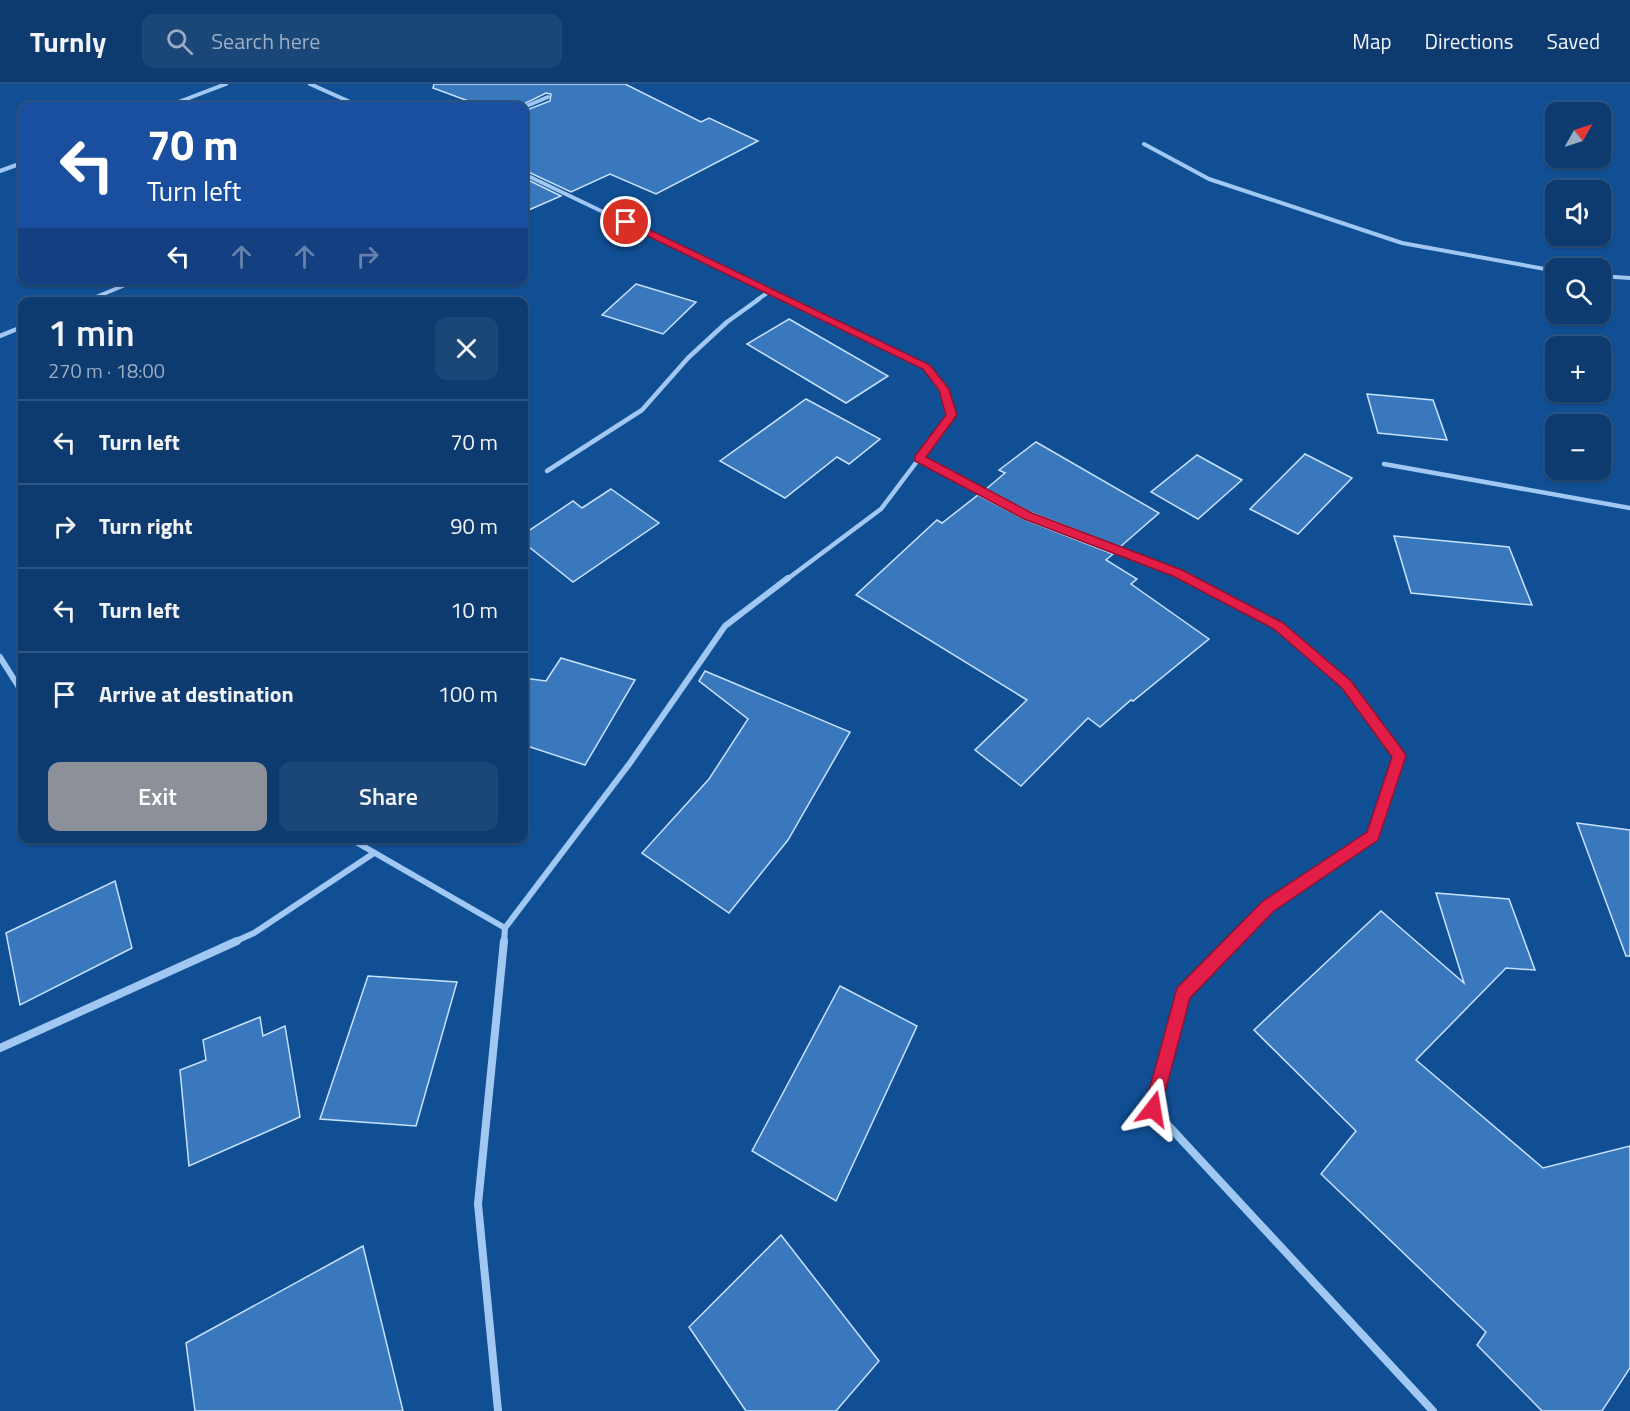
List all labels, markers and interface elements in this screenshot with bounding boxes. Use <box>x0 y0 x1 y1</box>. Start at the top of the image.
search box <box>142 14 562 68</box>
text: Turnly <box>30 20 106 63</box>
text: Search here <box>211 24 320 58</box>
icon: search <box>163 25 196 58</box>
text: Map <box>1352 25 1392 57</box>
text: Directions <box>1425 25 1514 57</box>
text: Saved <box>1547 25 1600 57</box>
north arrow <box>1545 102 1611 168</box>
map controls <box>1545 102 1611 480</box>
text: 70 m <box>147 112 239 176</box>
icon: left <box>48 126 126 204</box>
text: Turn left <box>147 170 241 211</box>
button: sound <box>1545 180 1611 246</box>
pin <box>600 196 651 247</box>
icon: arrive <box>609 205 642 238</box>
icon: left <box>162 240 195 273</box>
icon: ahead <box>225 240 258 273</box>
icon: ahead <box>288 240 321 273</box>
icon: right <box>351 240 384 273</box>
button: search <box>1545 258 1611 324</box>
text: 1 min <box>48 305 135 360</box>
button: close <box>435 317 498 380</box>
button: + <box>1545 336 1611 402</box>
text: 270 m · 18:00 <box>48 355 165 386</box>
button: − <box>1545 414 1611 480</box>
text: Turn left <box>99 425 180 459</box>
text: 70 m <box>450 425 498 459</box>
icon: left <box>48 426 81 459</box>
text: Turn right <box>99 509 193 543</box>
text: 90 m <box>450 509 498 543</box>
icon: right <box>48 510 81 543</box>
text: Turn left <box>99 593 180 627</box>
text: 10 m <box>450 593 498 627</box>
icon: left <box>48 594 81 627</box>
text: Arrive at destination <box>99 677 294 711</box>
text: 100 m <box>438 677 498 711</box>
icon: arrive <box>48 678 81 711</box>
button: Exit <box>48 762 267 831</box>
button: Share <box>279 762 498 831</box>
position arrow <box>1121 1077 1185 1141</box>

